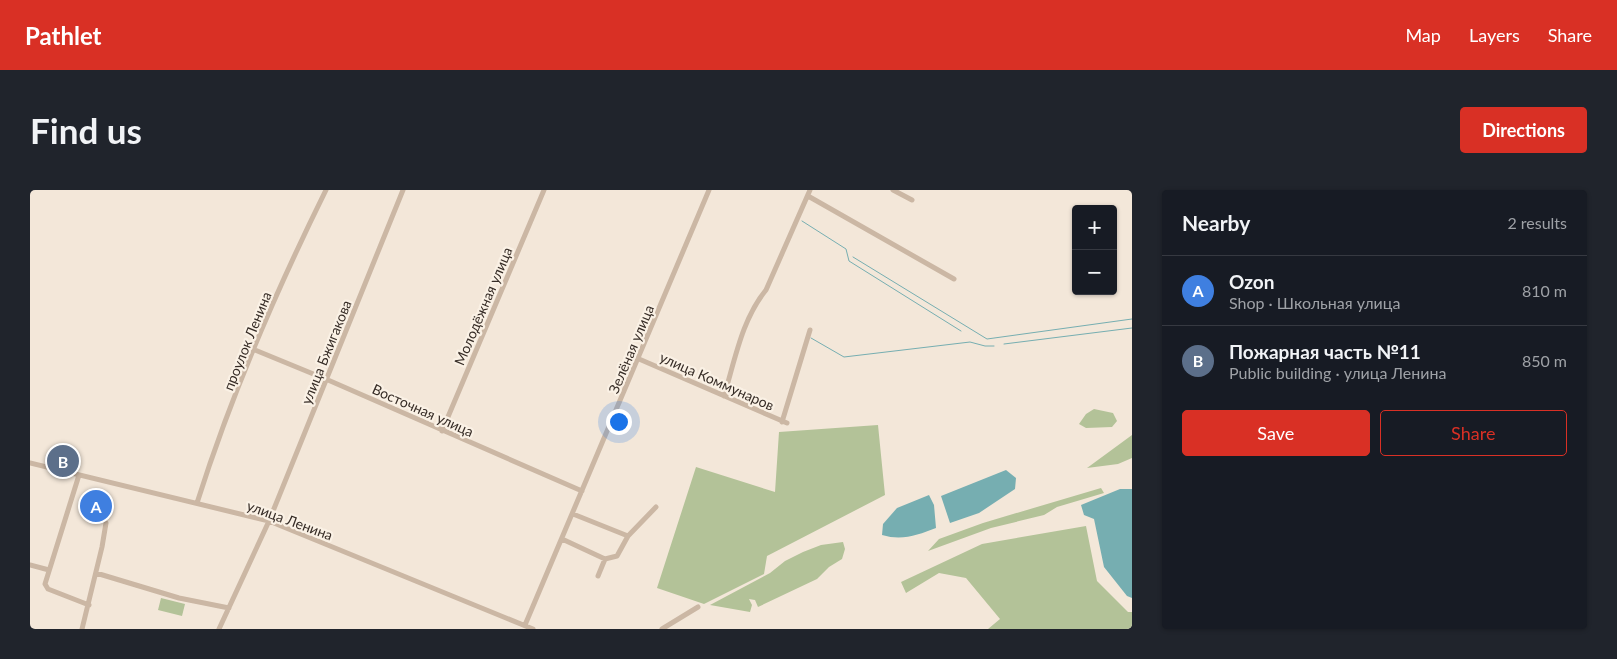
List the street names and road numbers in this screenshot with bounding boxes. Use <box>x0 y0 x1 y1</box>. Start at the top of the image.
street label: Молодёжная улица <box>450 244 516 368</box>
street label: проулок Ленина <box>219 289 275 393</box>
street label: улица Бжигакова <box>297 297 355 407</box>
street label: Зелёная улица <box>605 302 657 396</box>
street label: улица Коммунаров <box>657 348 777 414</box>
street label: Восточная улица <box>370 380 476 440</box>
street label: улица Ленина <box>245 497 335 543</box>

